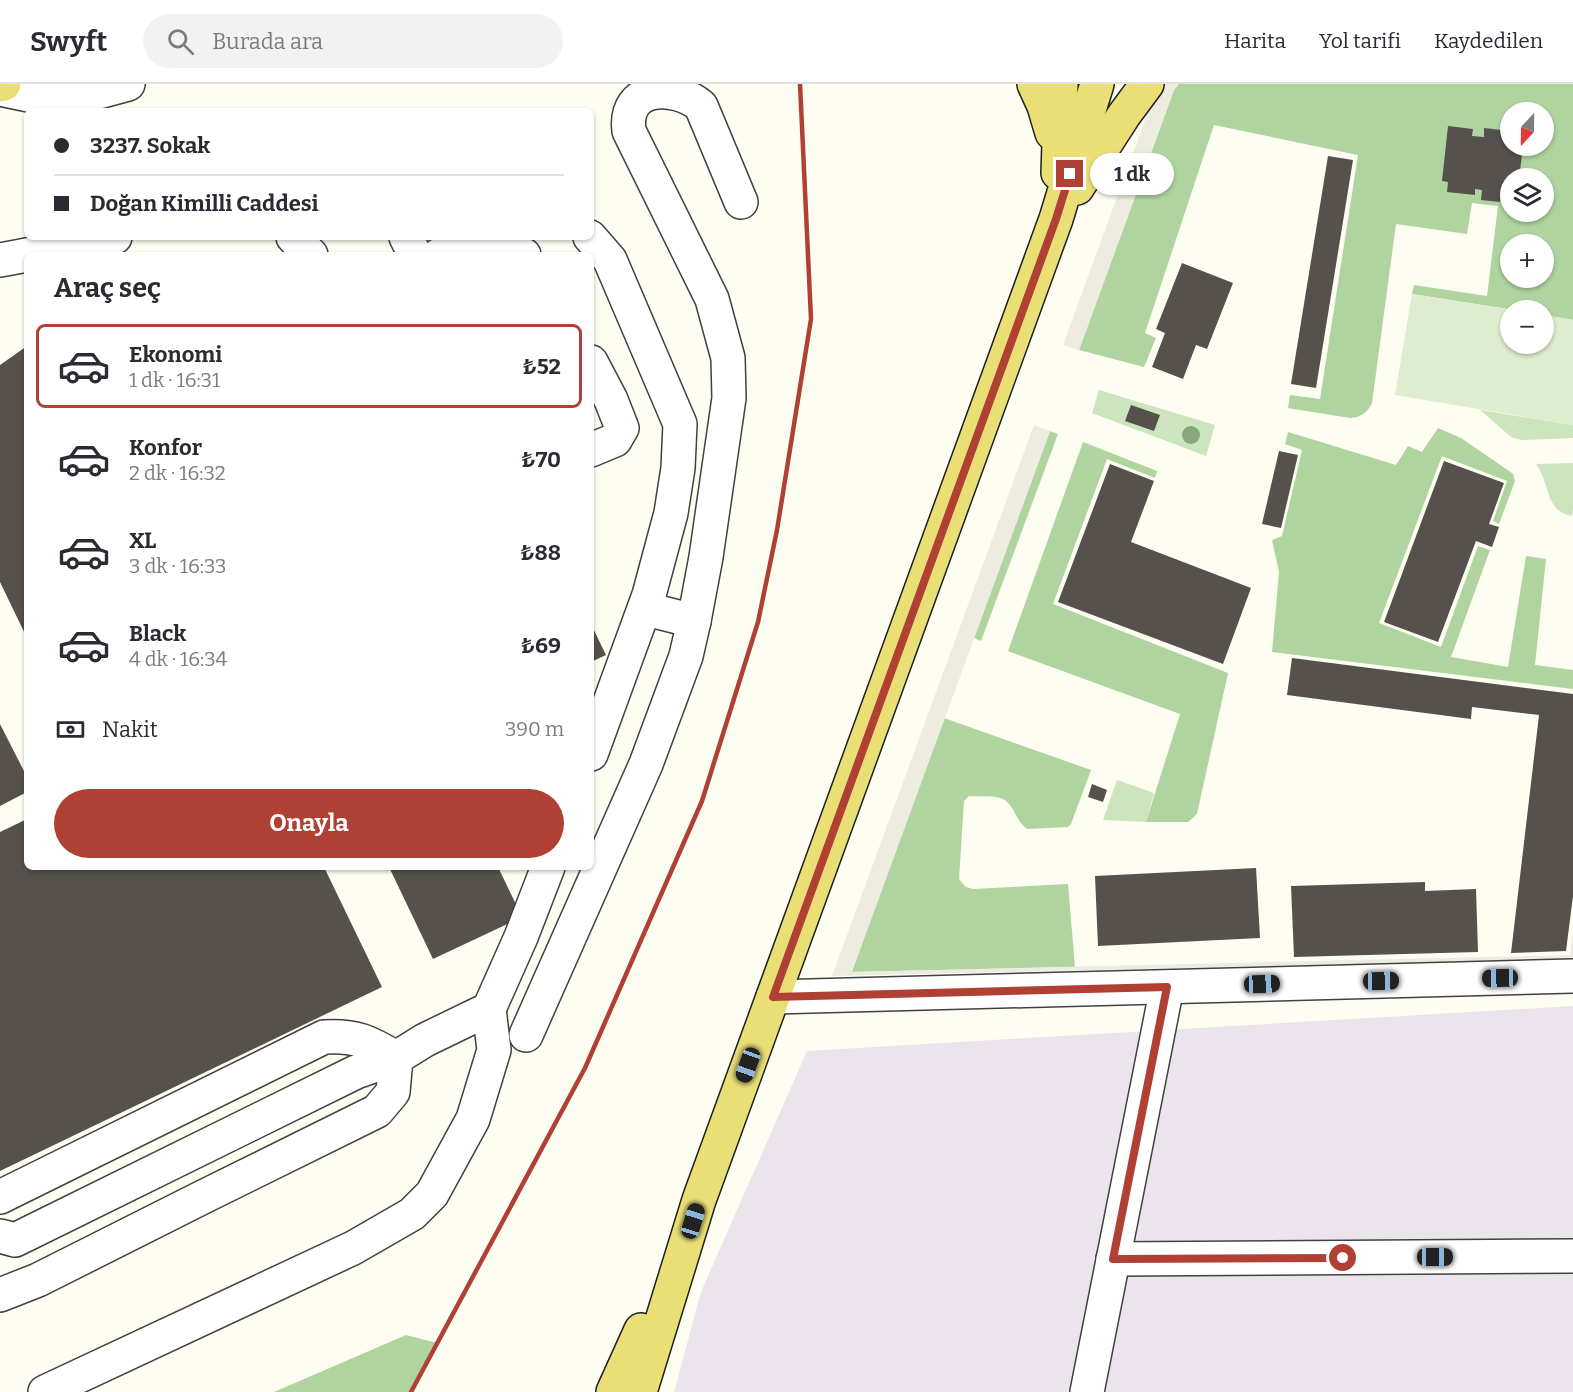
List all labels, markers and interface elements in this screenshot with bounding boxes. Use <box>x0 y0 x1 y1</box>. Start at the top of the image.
search box <box>143 14 563 68</box>
text: Swyft <box>30 25 107 58</box>
icon: search <box>164 25 197 58</box>
text: Burada ara <box>212 28 323 55</box>
text: Harita <box>1224 28 1286 54</box>
text: Yol tarifi <box>1319 28 1401 54</box>
text: Kaydedilen <box>1434 28 1543 54</box>
north arrow <box>1500 102 1554 156</box>
map controls <box>1500 102 1554 354</box>
text: 3237. Sokak <box>90 132 210 159</box>
callout: 1 dk <box>1091 153 1175 195</box>
route end <box>1056 160 1083 187</box>
text: 1 dk <box>1114 162 1150 186</box>
button: layers <box>1500 168 1554 222</box>
text: Doğan Kimilli Caddesi <box>90 190 319 217</box>
button: + <box>1500 234 1554 288</box>
text: Araç seç <box>54 272 161 304</box>
button: − <box>1500 300 1554 354</box>
icon: car <box>57 339 111 393</box>
text: Ekonomi <box>129 341 222 368</box>
text: ₺52 <box>522 353 561 380</box>
text: 1 dk · 16:31 <box>129 368 220 392</box>
icon: car <box>57 432 111 486</box>
text: Konfor <box>129 434 202 461</box>
text: ₺70 <box>521 446 561 473</box>
text: 2 dk · 16:32 <box>129 461 226 485</box>
icon: car <box>57 525 111 579</box>
text: XL <box>129 527 156 554</box>
text: ₺88 <box>520 539 561 566</box>
text: 3 dk · 16:33 <box>129 554 226 578</box>
icon: car <box>57 618 111 672</box>
text: Black <box>129 620 186 647</box>
text: ₺69 <box>520 632 561 659</box>
text: 4 dk · 16:34 <box>129 647 227 671</box>
icon: cash <box>54 713 87 746</box>
text: Nakit <box>102 716 158 743</box>
text: 390 m <box>505 717 564 741</box>
button: Onayla <box>54 789 564 858</box>
car <box>1482 969 1518 987</box>
car <box>1363 972 1399 990</box>
car <box>1244 974 1280 994</box>
car <box>733 1045 763 1085</box>
car <box>679 1201 707 1241</box>
route start <box>1329 1244 1356 1271</box>
car <box>1417 1248 1453 1266</box>

